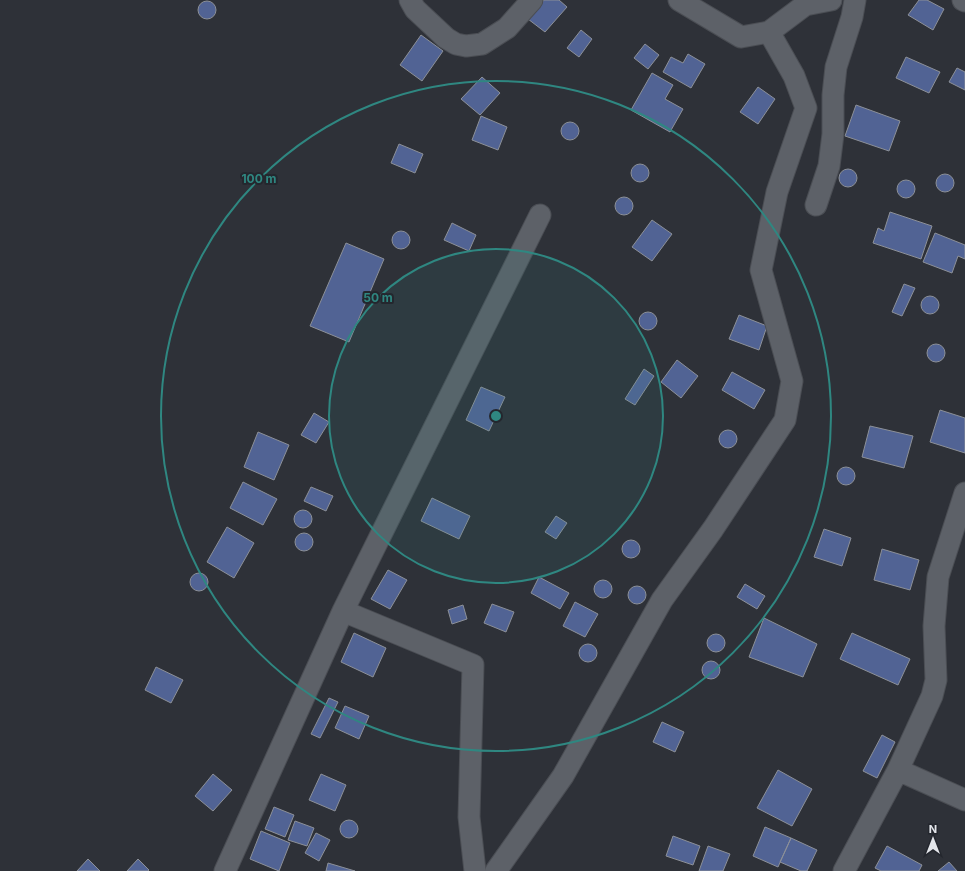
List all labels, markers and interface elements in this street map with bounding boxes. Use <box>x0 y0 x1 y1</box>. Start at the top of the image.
text: 100 m <box>241 171 277 186</box>
text: 50 m <box>363 290 393 305</box>
centre of rings <box>489 409 503 423</box>
north arrow <box>913 819 953 859</box>
text: N <box>929 822 937 836</box>

